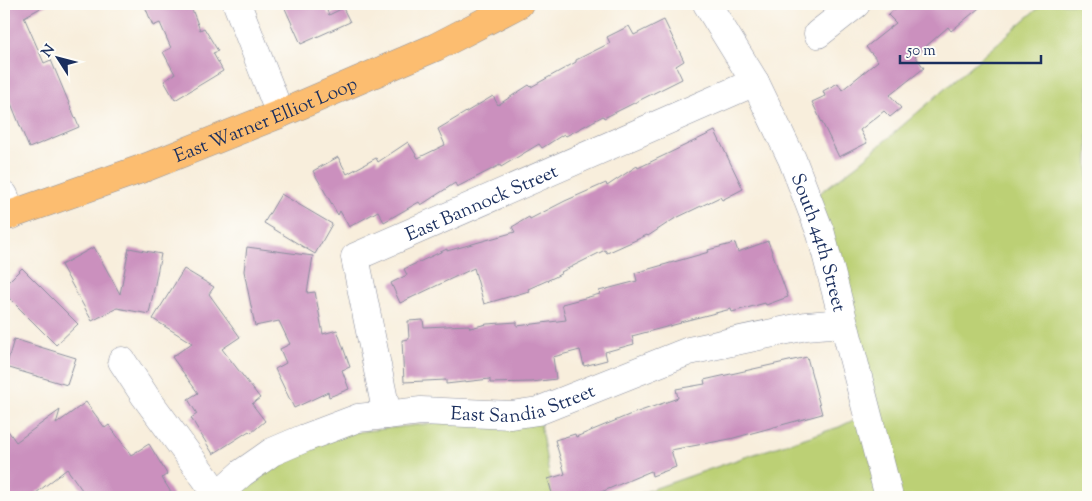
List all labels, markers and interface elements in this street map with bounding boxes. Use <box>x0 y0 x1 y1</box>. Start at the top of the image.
north arrow <box>32 32 82 82</box>
scale bar <box>900 32 1041 64</box>
text: N <box>38 41 60 62</box>
text: 50 m <box>906 41 936 62</box>
street label: East Warner Elliot Loop <box>170 71 362 171</box>
street label: East Bannock Street <box>402 159 563 249</box>
street label: South 44th Street <box>783 170 852 316</box>
street label: East Sandia Street <box>450 379 600 431</box>

